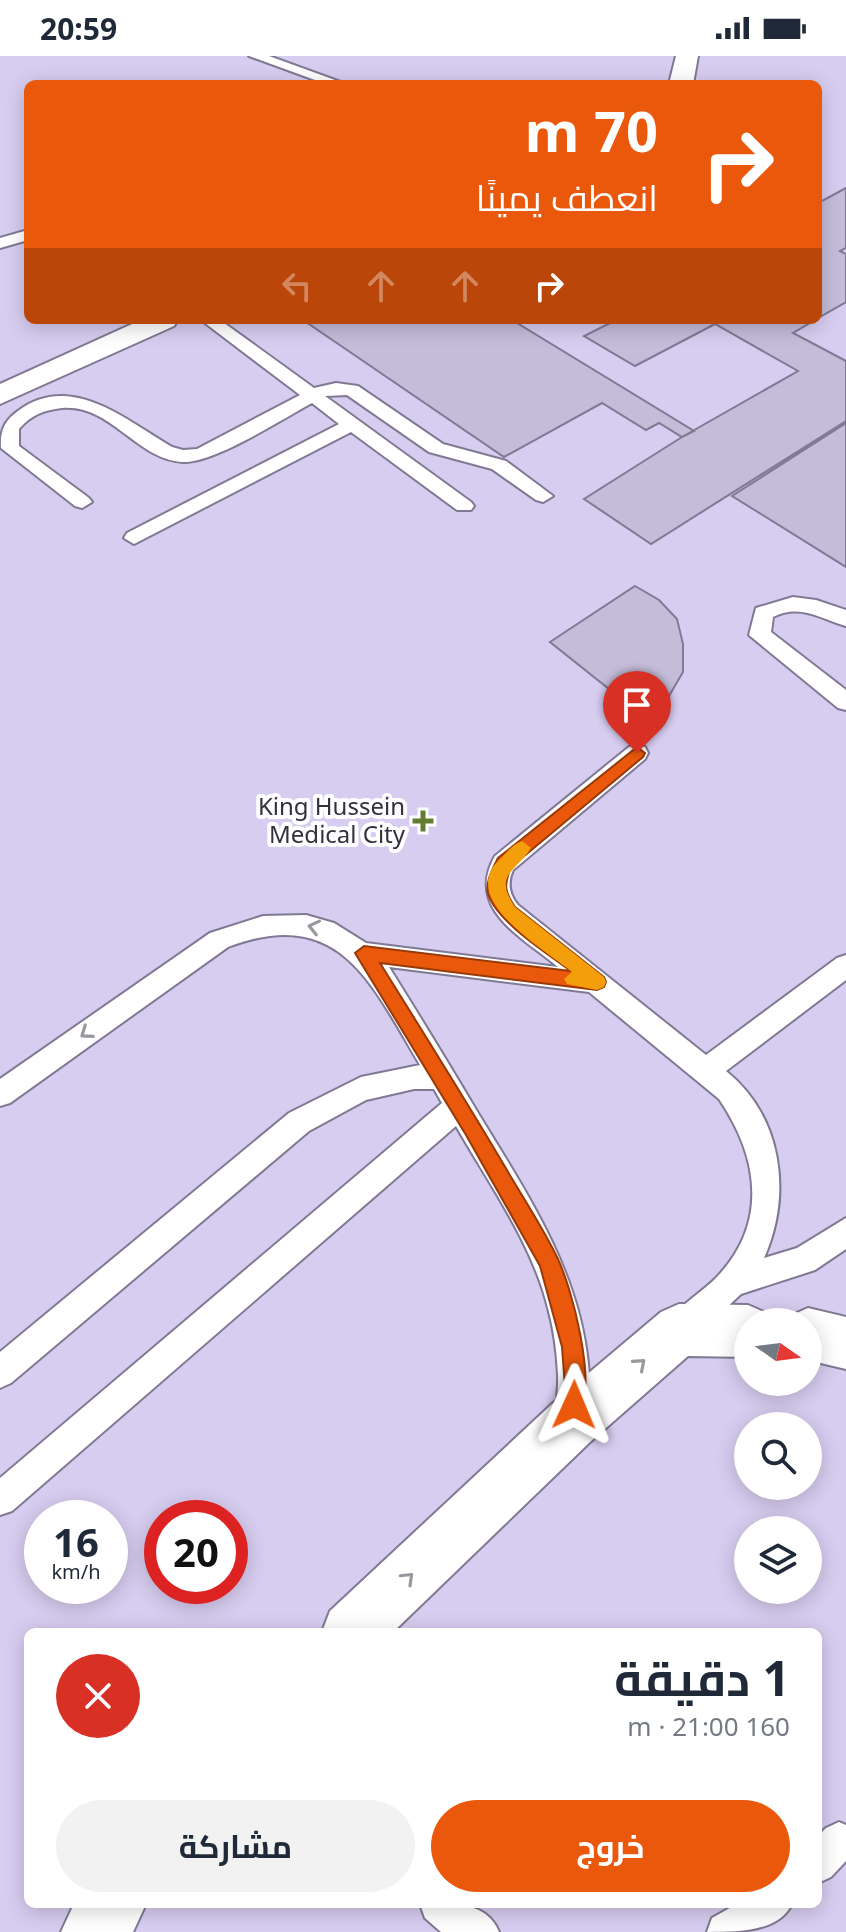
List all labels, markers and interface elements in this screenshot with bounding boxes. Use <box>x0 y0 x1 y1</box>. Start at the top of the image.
text: 20:59 <box>40 8 117 49</box>
text: 70 m <box>525 92 658 168</box>
icon: right <box>686 112 790 216</box>
text: انعطف يمينًا <box>476 173 658 222</box>
icon: left <box>275 264 319 308</box>
icon: ahead <box>359 264 403 308</box>
icon: ahead <box>443 264 487 308</box>
icon: right <box>527 264 571 308</box>
pin <box>603 671 671 753</box>
icon: arrive <box>615 683 659 727</box>
place label: King Hussein Medical City <box>258 789 406 850</box>
marker: King Hussein Medical City <box>412 810 434 832</box>
one-way arrow <box>307 920 321 937</box>
one-way arrow <box>81 1023 95 1038</box>
north arrow <box>734 1308 822 1396</box>
map controls <box>734 1308 822 1604</box>
one-way arrow <box>630 1359 645 1374</box>
position arrow <box>532 1363 616 1447</box>
button: search <box>734 1412 822 1500</box>
speed limit sign: 20 <box>144 1500 248 1604</box>
text: 16 <box>53 1514 99 1569</box>
button: layers <box>734 1516 822 1604</box>
text: km/h <box>51 1558 101 1585</box>
one-way arrow <box>399 1573 413 1588</box>
text: 1 دقيقة <box>614 1645 790 1710</box>
button: close <box>56 1654 140 1738</box>
text: 160 m · 21:00 <box>627 1708 790 1744</box>
button: مشاركة <box>56 1800 415 1892</box>
button: خروج <box>431 1800 790 1892</box>

